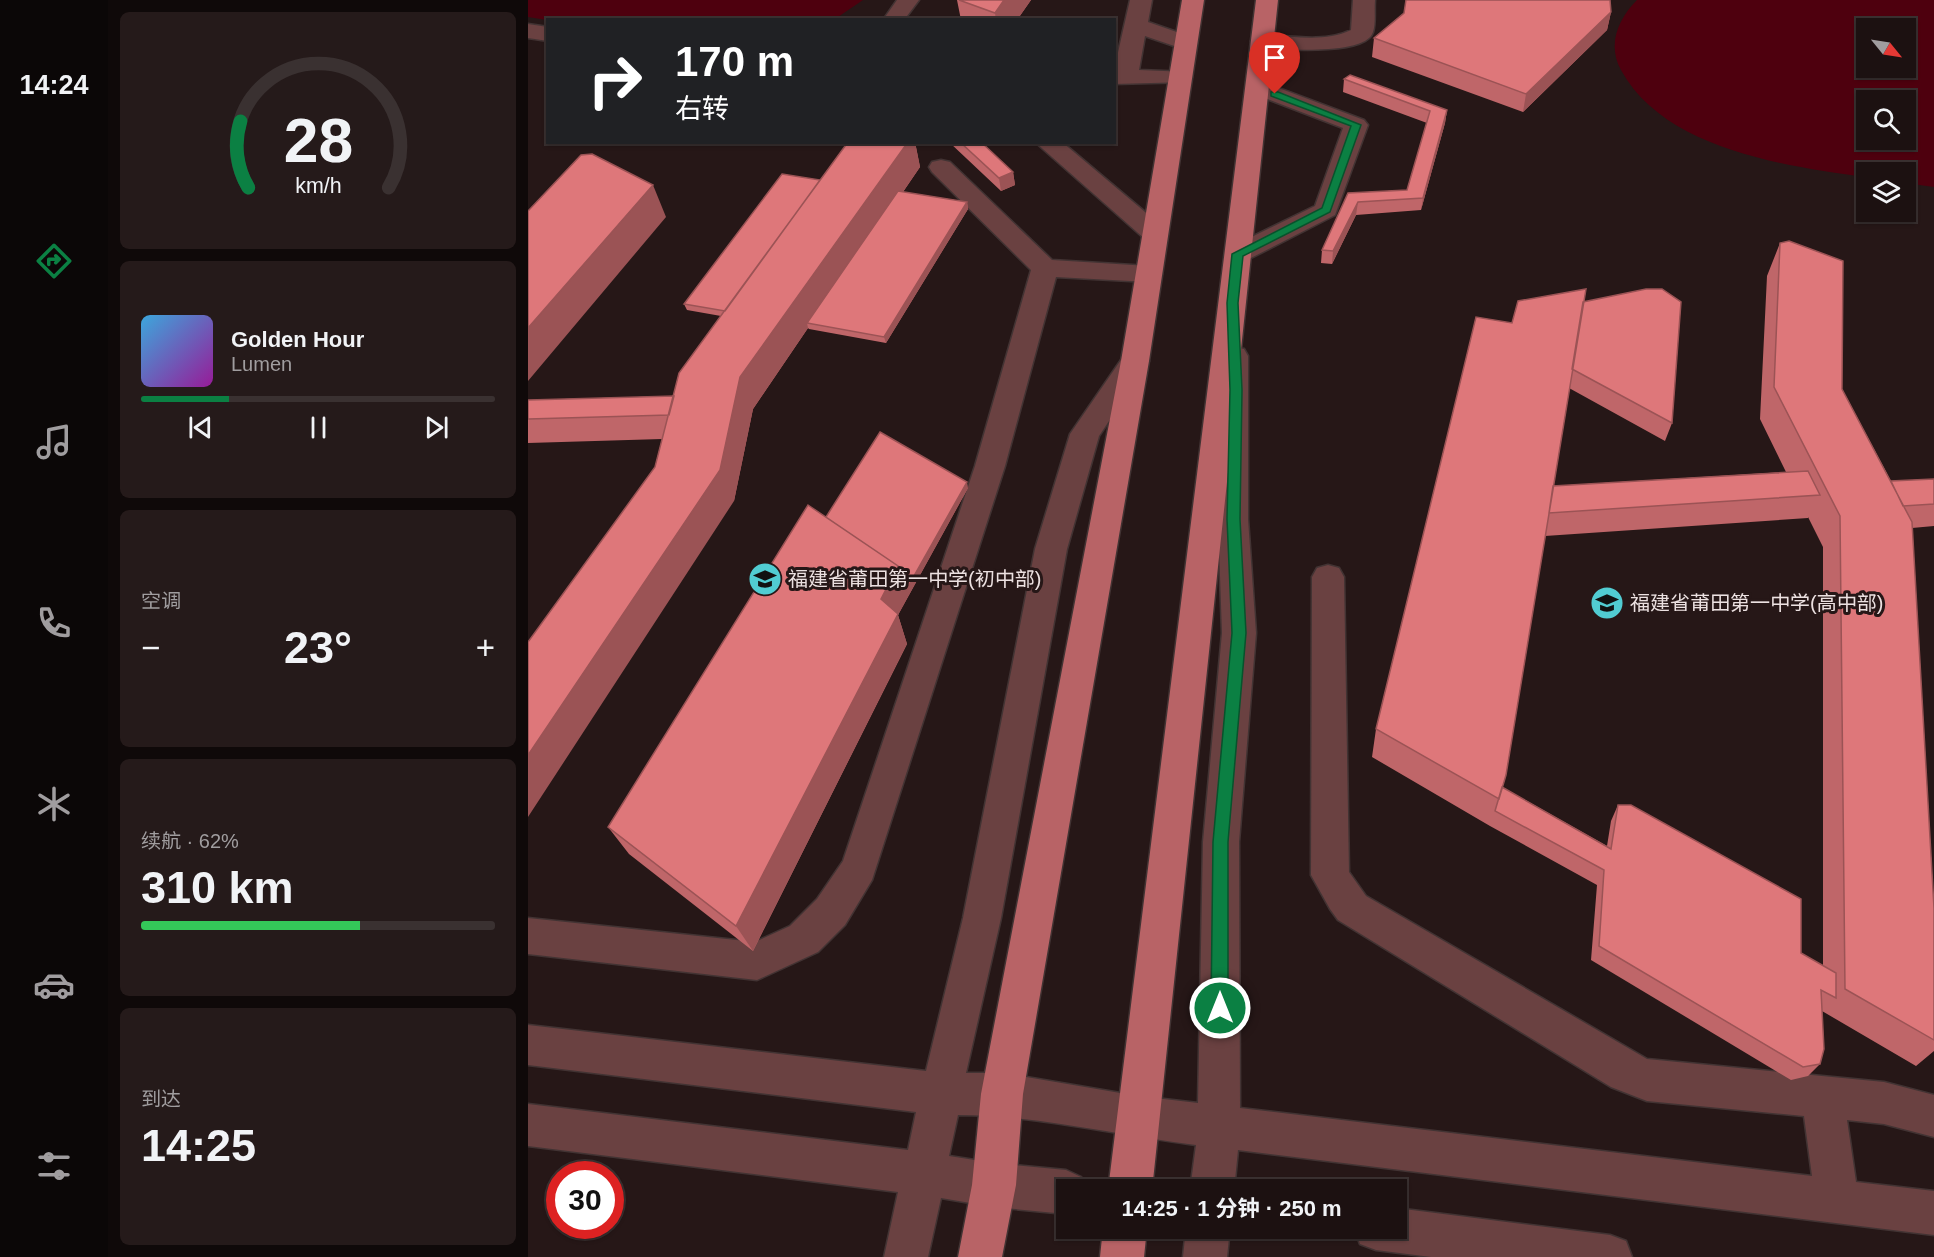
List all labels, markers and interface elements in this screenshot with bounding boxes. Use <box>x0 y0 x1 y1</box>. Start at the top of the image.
north arrow <box>1856 18 1916 78</box>
map controls <box>1856 18 1916 222</box>
pin <box>1249 32 1300 94</box>
text: 170 m <box>675 38 794 85</box>
icon: arrive <box>1258 41 1291 74</box>
icon: right <box>576 42 654 120</box>
text: 14:24 <box>19 70 89 100</box>
button: search <box>1856 90 1916 150</box>
text: 右转 <box>675 94 729 124</box>
text: 28 <box>283 106 353 175</box>
button: layers <box>1856 162 1916 222</box>
text: km/h <box>295 174 341 198</box>
icon: directions <box>33 240 75 282</box>
text: Golden Hour <box>231 327 364 352</box>
text: Lumen <box>231 353 292 375</box>
icon: previous <box>184 411 217 444</box>
icon: pause <box>302 411 335 444</box>
icon: next <box>420 411 453 444</box>
icon: music <box>33 421 75 463</box>
school or university icon: 福建省莆田第一中学(初中部) <box>747 561 783 597</box>
place label: 福建省莆田第一中学(初中部) <box>788 568 1041 590</box>
school or university icon: 福建省莆田第一中学(高中部) <box>1589 585 1625 621</box>
text: 空调 <box>141 590 181 612</box>
place label: 福建省莆田第一中学(高中部) <box>1630 592 1883 614</box>
icon: phone <box>33 602 75 644</box>
text: 23° <box>284 622 352 673</box>
text: − <box>141 629 160 666</box>
text: + <box>476 629 495 666</box>
icon: climate <box>33 783 75 825</box>
text: 续航 · 62% <box>141 830 239 852</box>
text: 310 km <box>141 862 294 913</box>
icon: car <box>33 964 75 1006</box>
position arrow <box>1188 976 1252 1040</box>
text: 到达 <box>141 1088 181 1110</box>
text: 14:25 <box>141 1120 256 1171</box>
icon: filters <box>33 1145 75 1187</box>
speed limit sign: 30 <box>546 1161 624 1239</box>
text: 14:25 · 1 分钟 · 250 m <box>1121 1196 1342 1221</box>

